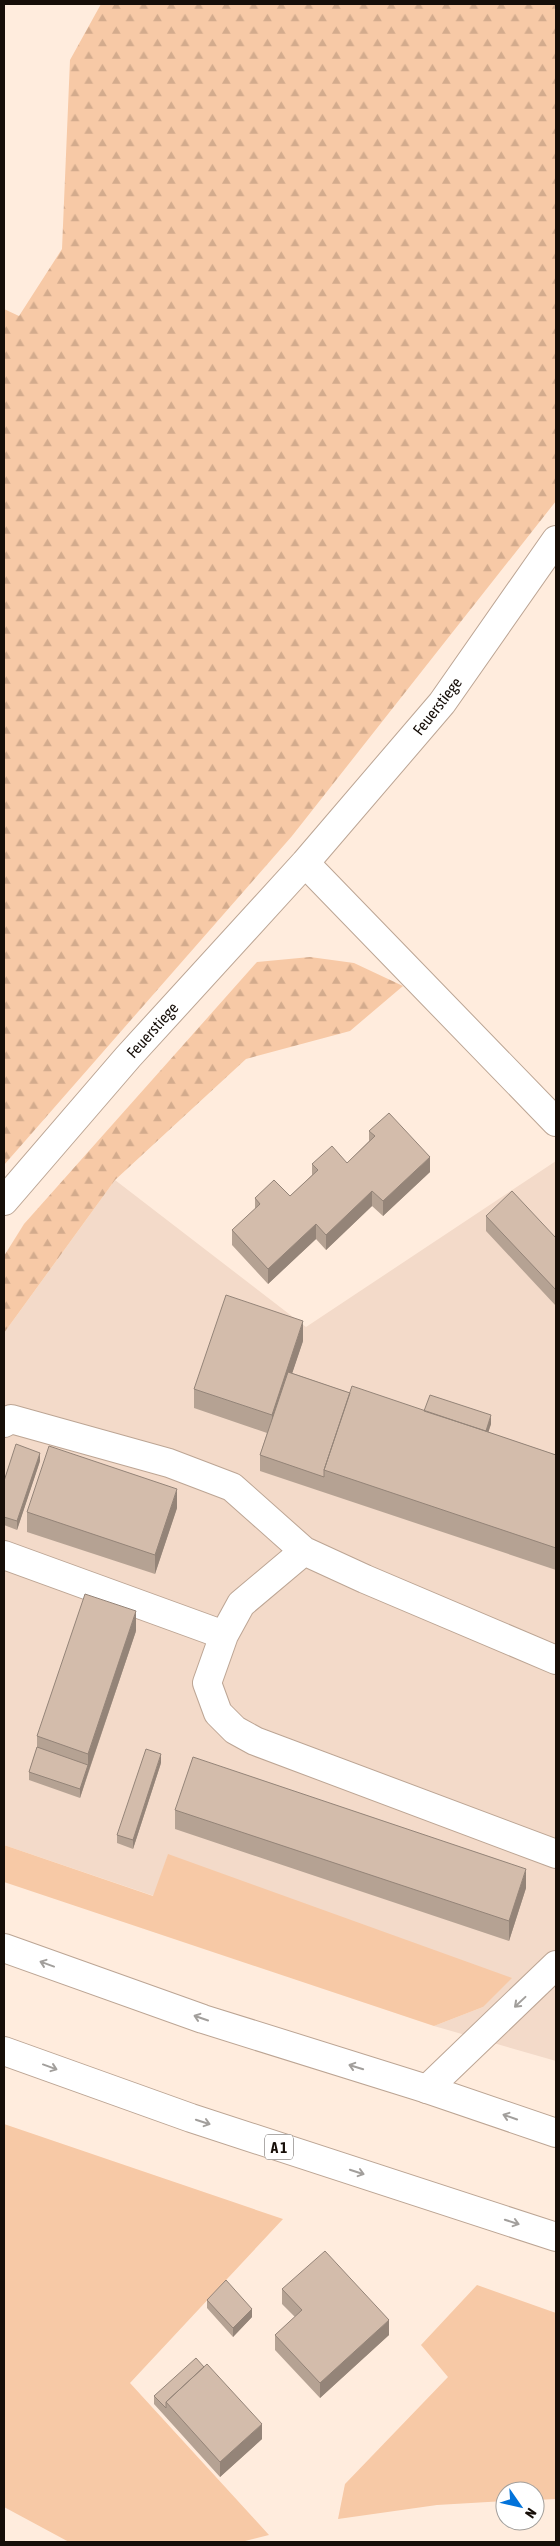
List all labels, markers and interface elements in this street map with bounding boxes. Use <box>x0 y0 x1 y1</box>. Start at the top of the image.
street label: Feuerstiege <box>409 674 466 739</box>
street label: Feuerstiege <box>123 999 182 1062</box>
one-way arrow <box>40 1959 56 1968</box>
one-way arrow <box>513 1996 526 2008</box>
one-way arrow <box>193 2013 209 2022</box>
one-way arrow <box>348 2061 364 2071</box>
one-way arrow <box>41 2063 57 2072</box>
one-way arrow <box>503 2112 518 2121</box>
one-way arrow <box>194 2118 210 2127</box>
road number: A 1 <box>265 2134 293 2160</box>
one-way arrow <box>349 2168 365 2178</box>
one-way arrow <box>503 2218 519 2228</box>
north arrow <box>495 2481 545 2531</box>
text: N <box>522 2505 540 2521</box>

